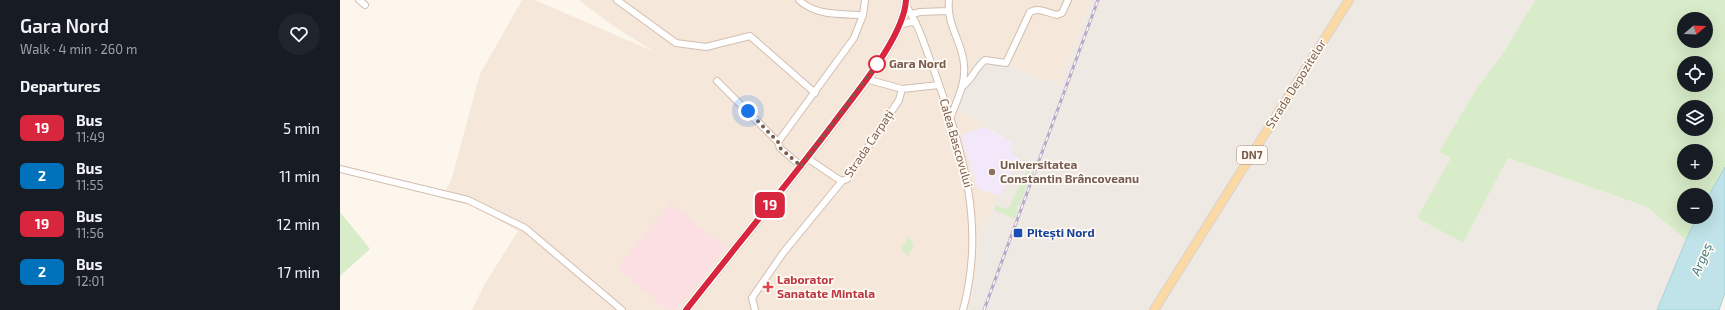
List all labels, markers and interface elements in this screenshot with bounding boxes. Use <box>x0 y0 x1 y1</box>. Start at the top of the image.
north arrow <box>1677 12 1713 48</box>
map controls <box>1677 12 1713 224</box>
button: heart <box>278 13 320 55</box>
text: Gara Nord <box>20 14 109 37</box>
street label: Strada Depozitelor <box>1262 36 1328 131</box>
text: Walk · 4 min · 260 m <box>20 41 137 57</box>
marker: Gara Nord <box>868 55 886 73</box>
place label: Gara Nord <box>889 56 946 70</box>
button: locate <box>1677 56 1713 92</box>
text: Departures <box>20 77 100 95</box>
street label: Calea Bascovului <box>938 97 976 189</box>
button: layers <box>1677 100 1713 136</box>
your location <box>738 101 758 121</box>
street label: Strada Carpați <box>841 107 897 181</box>
text: Bus <box>76 111 102 129</box>
text: 19 <box>35 119 49 136</box>
text: 5 min <box>283 119 320 137</box>
text: 11:49 <box>76 129 105 145</box>
button: + <box>1677 144 1713 180</box>
road number: DN7 <box>1237 146 1267 164</box>
place label: Universitatea Constantin Brâncoveanu <box>1000 157 1139 185</box>
text: Bus <box>76 159 102 177</box>
text: 2 <box>38 167 46 184</box>
text: 11 min <box>279 167 320 185</box>
marker: Universitatea Constantin Brâncoveanu <box>987 167 997 177</box>
text: 11:55 <box>76 177 103 193</box>
button: − <box>1677 188 1713 224</box>
line badge: 19 <box>752 192 788 218</box>
text: 19 <box>763 196 777 213</box>
text: Bus <box>76 207 102 225</box>
text: 19 <box>35 215 49 232</box>
text: 12 min <box>277 215 320 233</box>
text: 11:56 <box>76 225 104 241</box>
place label: Pitești Nord <box>1027 225 1095 241</box>
marker: Pitești Nord <box>1012 227 1024 239</box>
water label: Argeș <box>1687 240 1716 279</box>
text: Bus <box>76 255 102 273</box>
text: 2 <box>38 263 46 280</box>
text: 17 min <box>277 263 320 281</box>
place label: Laborator Sanatate Mintala <box>777 272 875 300</box>
text: 12:01 <box>76 273 105 289</box>
marker: Laborator Sanatate Mintala <box>762 281 774 293</box>

